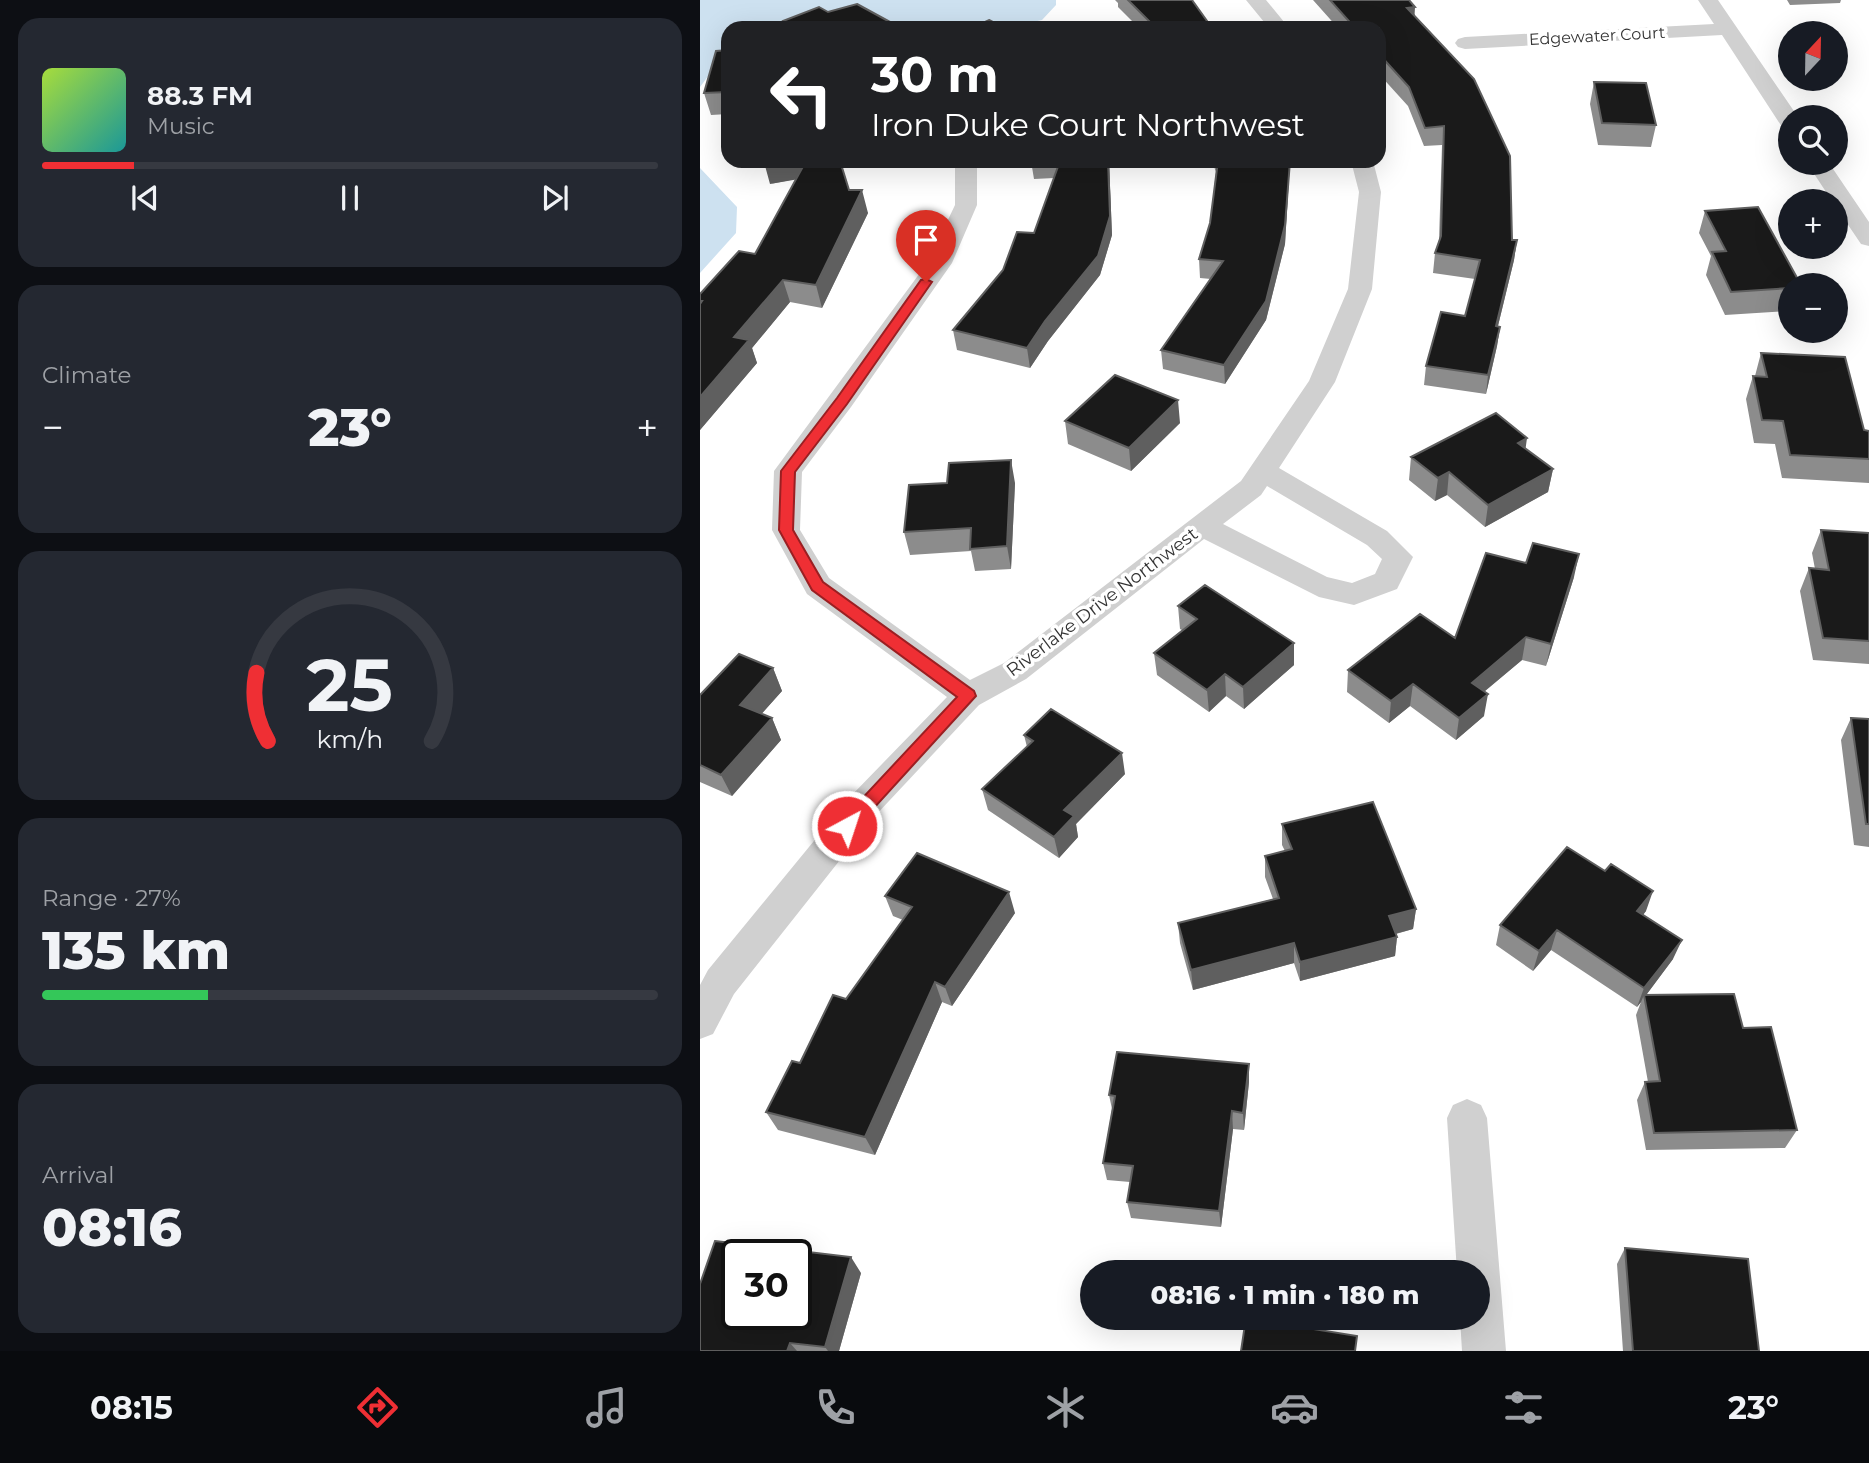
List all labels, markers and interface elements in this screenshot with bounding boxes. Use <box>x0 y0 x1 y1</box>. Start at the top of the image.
north arrow <box>1778 21 1848 91</box>
map controls <box>1778 21 1848 343</box>
street label: Edgewater Court <box>1528 23 1666 49</box>
text: 30 m <box>871 45 999 104</box>
icon: left <box>756 49 847 140</box>
text: 88.3 FM <box>147 80 253 112</box>
text: Iron Duke Court Northwest <box>871 105 1305 144</box>
button: search <box>1778 105 1848 175</box>
text: Music <box>147 112 215 140</box>
icon: previous <box>126 179 164 217</box>
icon: pause <box>331 179 369 217</box>
icon: next <box>536 179 574 217</box>
button: + <box>1778 189 1848 259</box>
pin <box>896 210 956 282</box>
icon: arrive <box>907 221 945 259</box>
button: − <box>1778 273 1848 343</box>
text: Climate <box>42 361 131 389</box>
text: 23° <box>308 396 392 459</box>
text: − <box>42 404 64 451</box>
text: + <box>636 404 658 451</box>
street label: Riverlake Drive Northwest <box>1002 523 1202 681</box>
text: 25 <box>307 642 393 730</box>
text: km/h <box>317 724 383 754</box>
position arrow <box>810 789 884 863</box>
text: Range · 27% <box>42 884 181 912</box>
text: 135 km <box>42 919 230 982</box>
text: Arrival <box>42 1161 115 1189</box>
text: 08:16 <box>42 1196 182 1259</box>
speed limit sign: 30 <box>721 1239 812 1330</box>
text: 08:16 · 1 min · 180 m <box>1151 1279 1420 1311</box>
icon: directions <box>353 1383 402 1432</box>
icon: music <box>582 1383 631 1432</box>
icon: phone <box>811 1383 860 1432</box>
icon: climate <box>1041 1383 1090 1432</box>
icon: car <box>1270 1383 1319 1432</box>
icon: filters <box>1499 1383 1548 1432</box>
text: 08:15 <box>90 1388 173 1427</box>
text: 23° <box>1728 1388 1779 1427</box>

